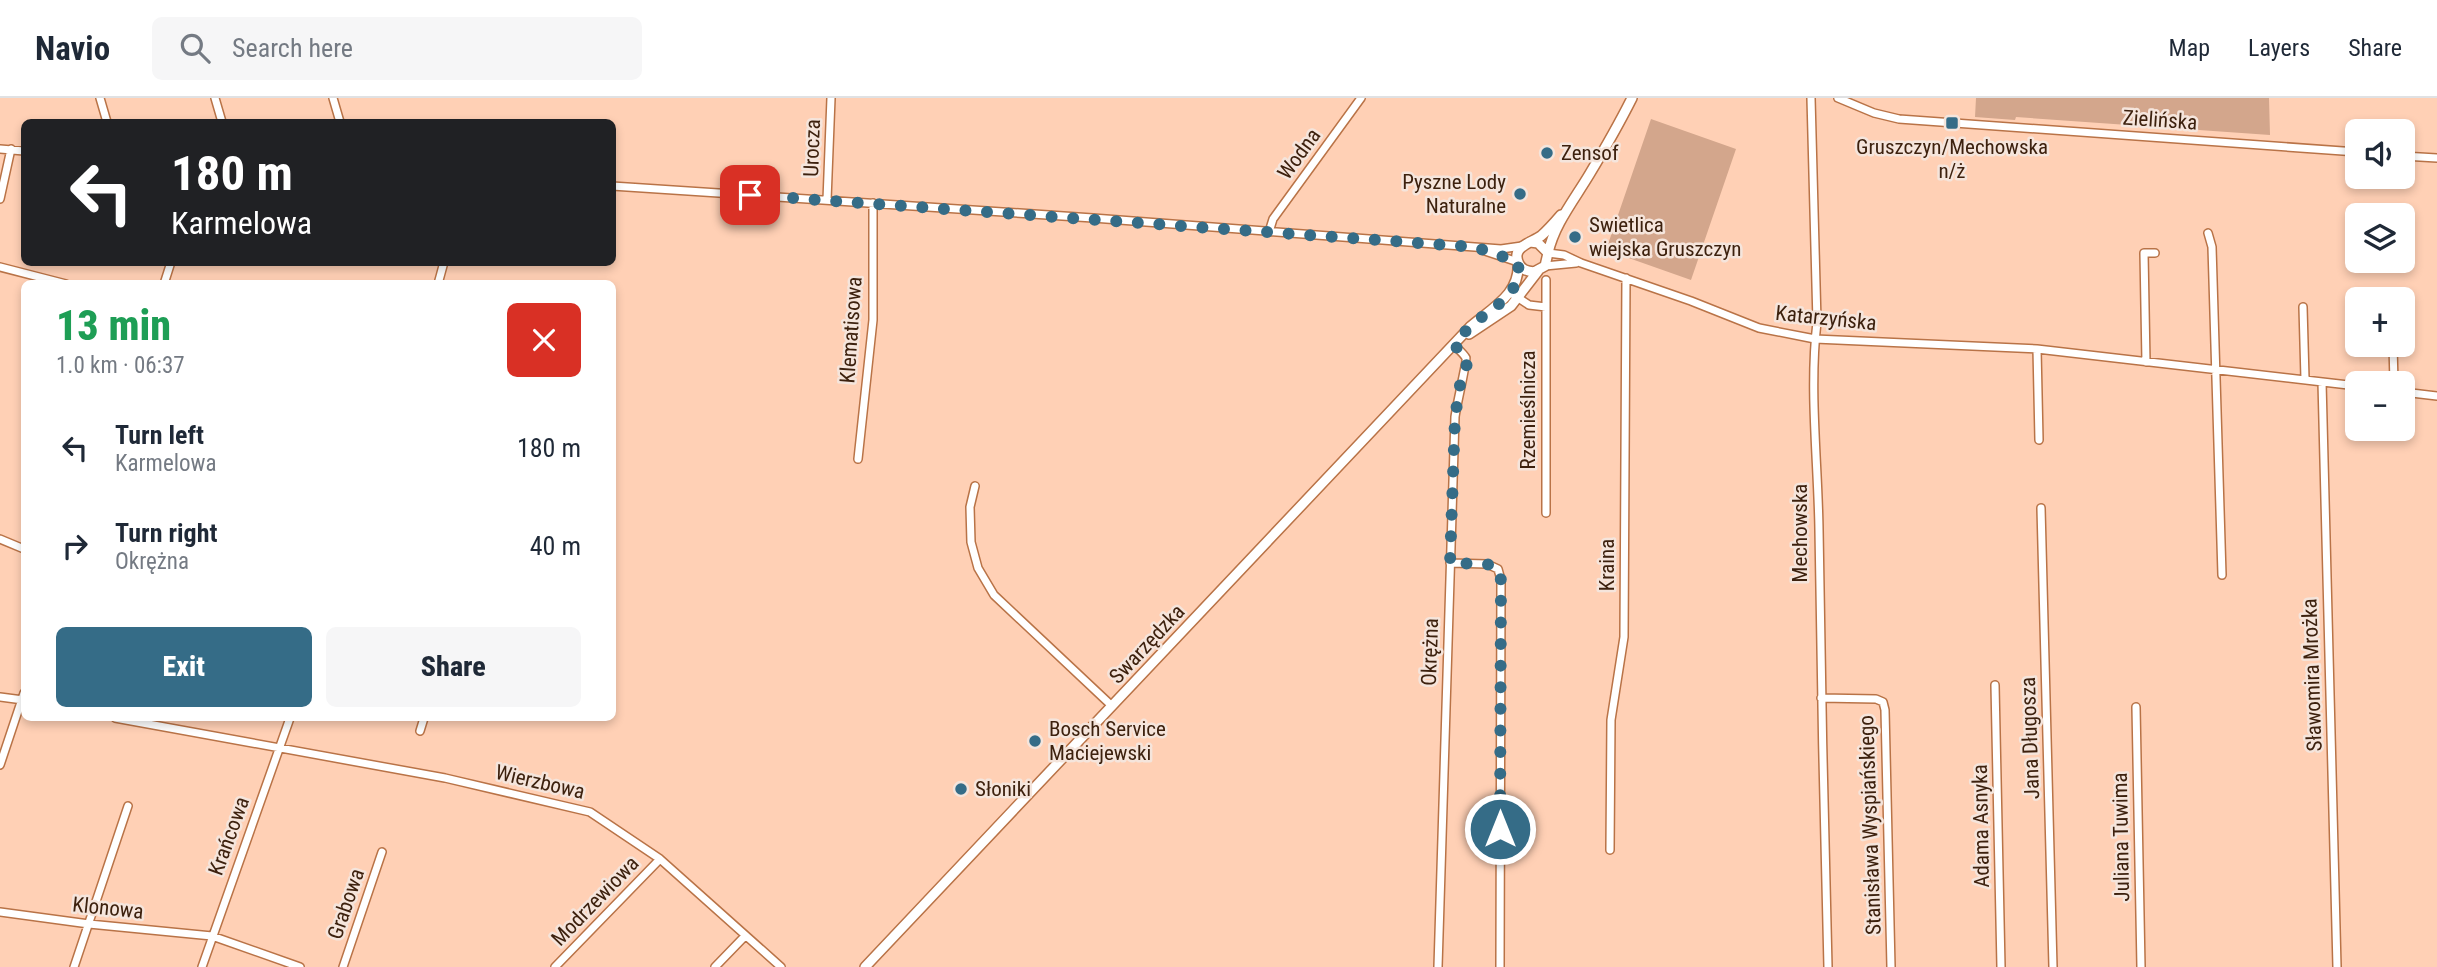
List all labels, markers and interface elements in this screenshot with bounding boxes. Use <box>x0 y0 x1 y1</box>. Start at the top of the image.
search box <box>152 17 642 80</box>
text: Navio <box>35 29 110 68</box>
icon: search <box>176 29 214 67</box>
text: Search here <box>232 33 353 63</box>
text: Map <box>2169 34 2210 62</box>
text: Layers <box>2248 34 2310 62</box>
text: Share <box>2348 34 2402 62</box>
street label: Zielińska <box>2122 105 2198 135</box>
marker: Gruszczyn/Mechowska n/ż <box>1944 115 1960 131</box>
street label: Urocza <box>799 119 825 177</box>
map controls <box>2345 119 2415 441</box>
button: sound <box>2345 119 2415 189</box>
street label: Wodna <box>1273 124 1325 184</box>
place label: Gruszczyn/Mechowska n/ż <box>1856 135 2048 183</box>
place label: Zensof <box>1561 141 1619 165</box>
text: 180 m <box>171 145 293 202</box>
marker: Zensof <box>1539 145 1555 161</box>
icon: left <box>56 147 147 238</box>
pin <box>720 165 780 225</box>
place label: Pyszne Lody Naturalne <box>1402 170 1506 218</box>
icon: arrive <box>731 176 769 214</box>
marker: Pyszne Lody Naturalne <box>1512 186 1528 202</box>
button: layers <box>2345 203 2415 273</box>
text: Karmelowa <box>171 204 312 242</box>
place label: Swietlica wiejska Gruszczyn <box>1589 213 1741 261</box>
marker: Swietlica wiejska Gruszczyn <box>1567 229 1583 245</box>
street label: Klematisowa <box>835 276 867 384</box>
button: + <box>2345 287 2415 357</box>
text: 13 min <box>56 301 171 350</box>
street label: Katarzyńska <box>1774 301 1878 335</box>
button: close <box>507 303 581 377</box>
street label: Rzemieślnicza <box>1516 351 1540 469</box>
text: 1.0 km · 06:37 <box>56 352 185 379</box>
button: − <box>2345 371 2415 441</box>
text: Turn left <box>115 420 204 450</box>
icon: left <box>56 429 94 467</box>
text: 180 m <box>517 433 581 463</box>
text: Karmelowa <box>115 450 216 477</box>
street label: Mechowska <box>1788 484 1812 582</box>
text: Turn right <box>115 518 217 548</box>
icon: right <box>56 527 94 565</box>
text: 40 m <box>530 531 581 561</box>
street label: Kraina <box>1595 539 1619 591</box>
text: Okrężna <box>115 548 189 575</box>
street label: Sławomira Mrożka <box>2297 598 2327 752</box>
street label: Swarzędzka <box>1104 600 1190 688</box>
street label: Okrężna <box>1417 618 1443 686</box>
button: Exit <box>56 627 312 707</box>
button: Share <box>326 627 581 707</box>
street label: Jana Długosza <box>2016 676 2044 800</box>
street label: Stanisława Wyspiańskiego <box>1854 715 1886 935</box>
place label: Bosch Service Maciejewski <box>1049 717 1166 765</box>
marker: Bosch Service Maciejewski <box>1027 733 1043 749</box>
street label: Wierzbowa <box>493 760 587 804</box>
street label: Adama Asnyka <box>1968 764 1994 888</box>
street label: Juliana Tuwima <box>2108 772 2134 902</box>
place label: Słoniki <box>975 777 1031 801</box>
marker: Słoniki <box>953 781 969 797</box>
position arrow <box>1463 792 1537 866</box>
street label: Krańcowa <box>204 794 254 878</box>
street label: Modrzewiowa <box>546 851 644 951</box>
street label: Grabowa <box>323 866 369 942</box>
street label: Klonowa <box>71 892 145 924</box>

